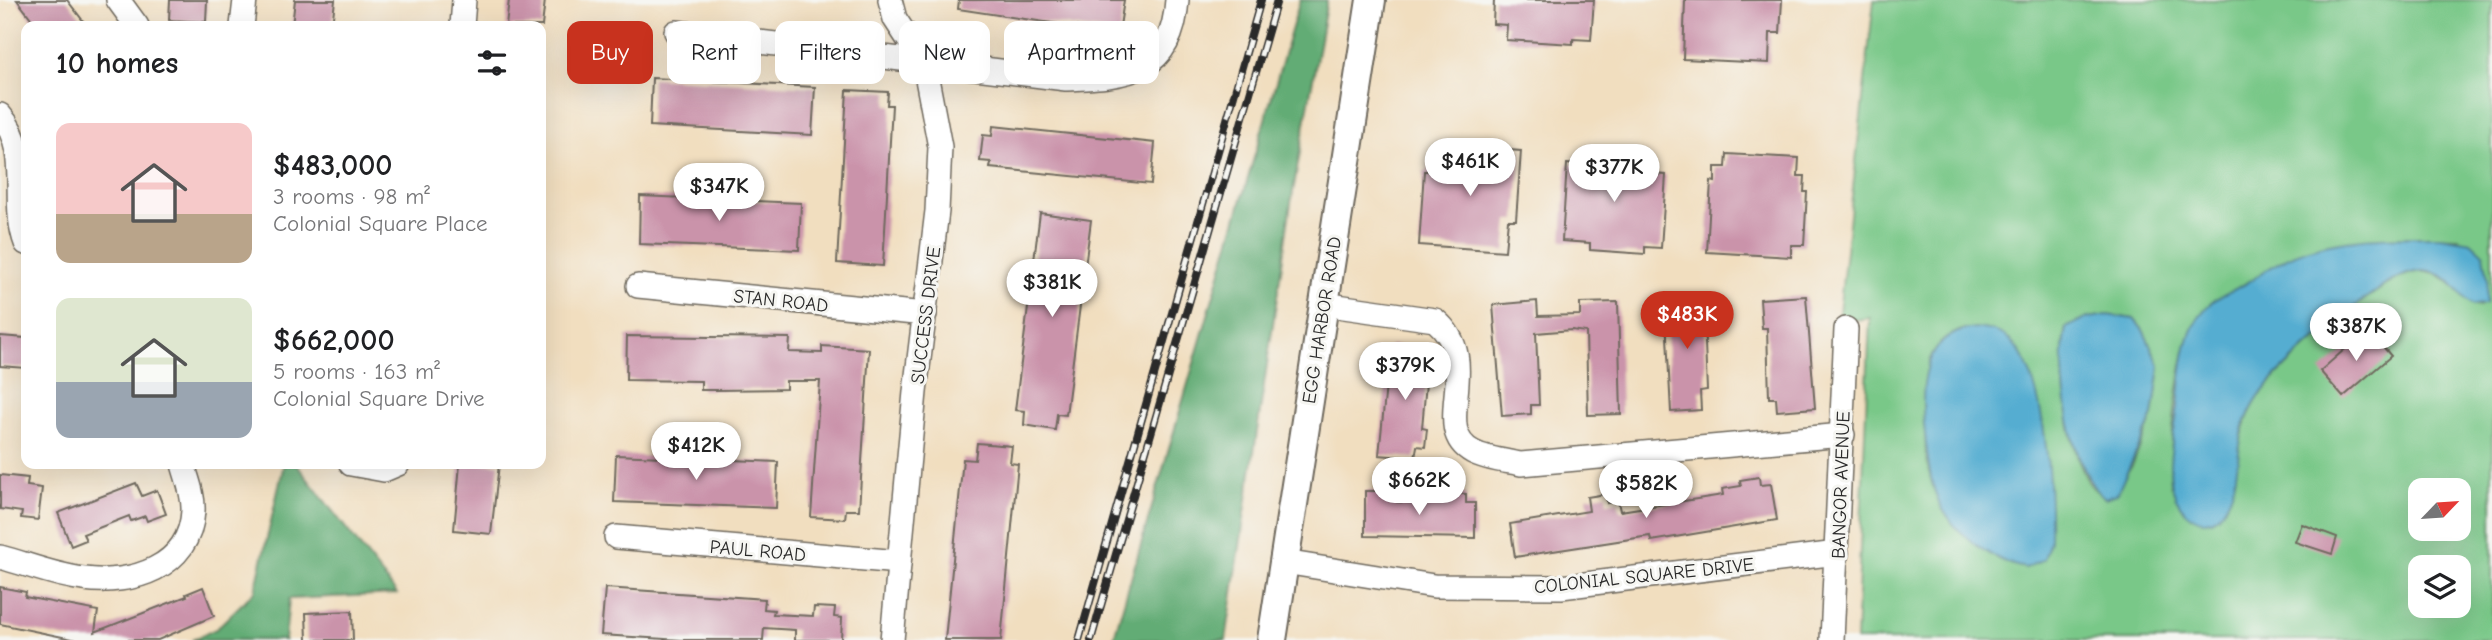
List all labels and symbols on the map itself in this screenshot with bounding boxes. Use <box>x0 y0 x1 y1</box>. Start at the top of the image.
pin: $461K <box>1421 138 1519 198</box>
pin: $377K <box>1565 144 1663 204</box>
pin: $347K <box>670 164 768 223</box>
street label: EGG HARBOR ROAD <box>1298 235 1346 405</box>
street label: SUCCESS DRIVE <box>907 245 945 385</box>
pin: $381K <box>1003 260 1101 319</box>
street label: STAN ROAD <box>732 285 829 317</box>
pin: $483K <box>1638 292 1736 351</box>
pin: $387K <box>2307 304 2405 363</box>
pin: $379K <box>1356 342 1454 402</box>
street label: BANGOR AVENUE <box>1827 411 1855 559</box>
pin: $412K <box>647 422 745 482</box>
pin: $662K <box>1370 458 1468 517</box>
pin: $582K <box>1597 461 1695 520</box>
north arrow <box>2408 478 2471 541</box>
street label: PAUL ROAD <box>709 536 807 566</box>
street label: COLONIAL SQUARE DRIVE <box>1533 553 1755 598</box>

